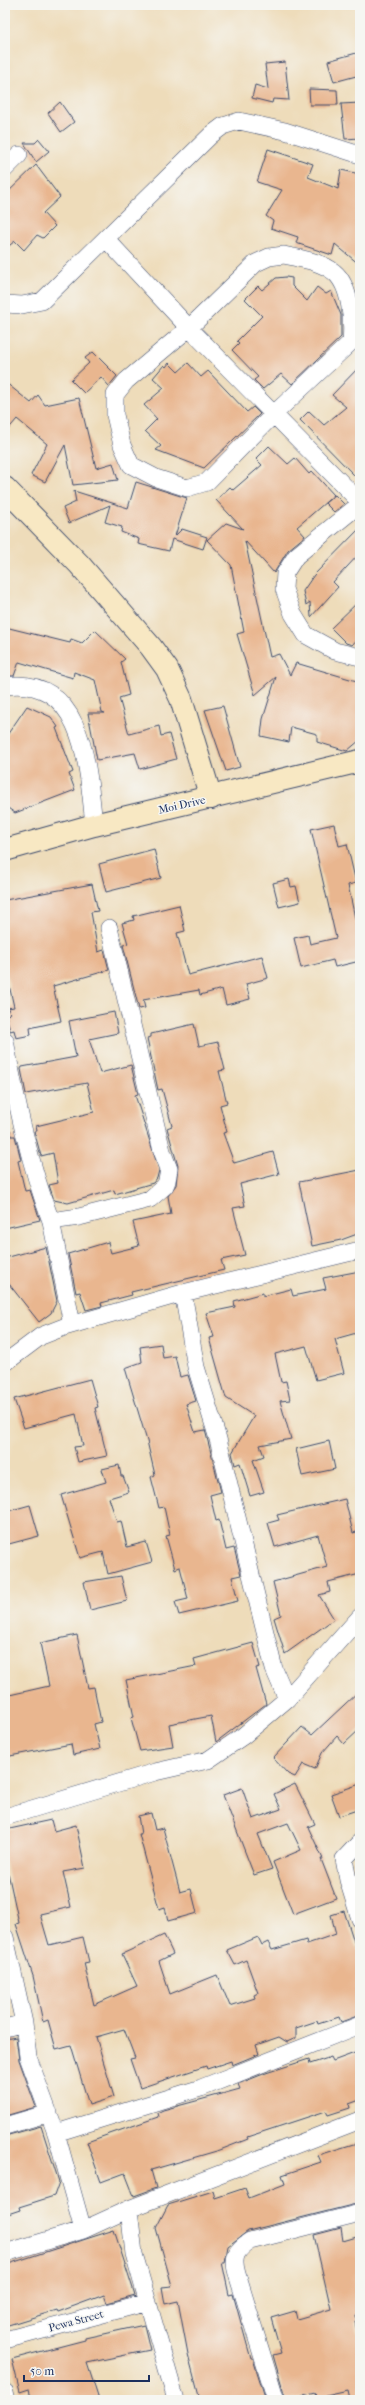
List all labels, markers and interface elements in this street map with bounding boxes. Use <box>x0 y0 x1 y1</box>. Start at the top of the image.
street label: Moi Drive <box>157 793 207 817</box>
street label: Pewa Street <box>47 2307 105 2335</box>
scale bar <box>24 2357 149 2383</box>
text: 50 m <box>30 2364 54 2378</box>

